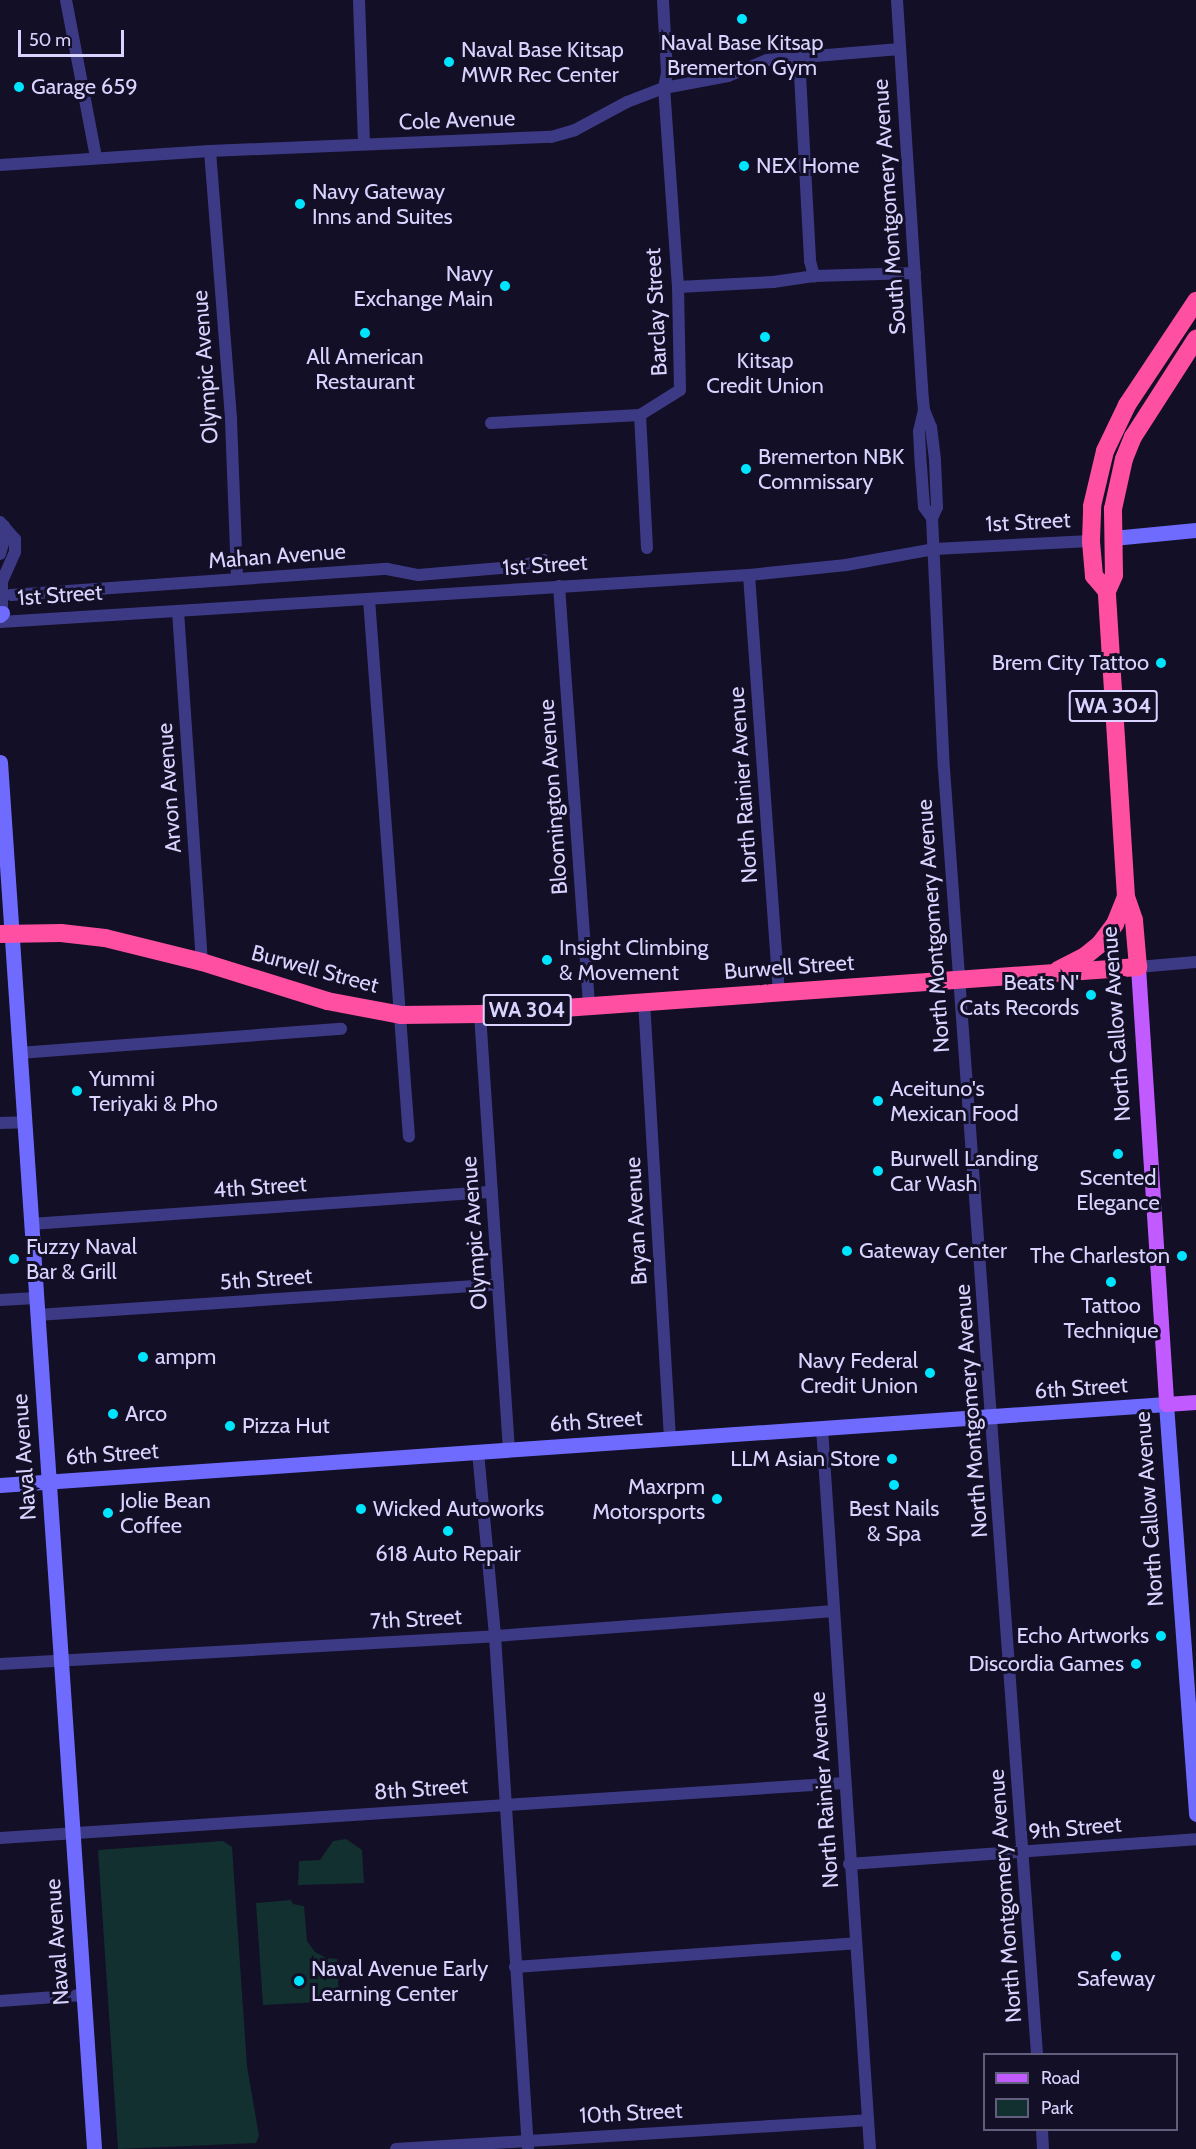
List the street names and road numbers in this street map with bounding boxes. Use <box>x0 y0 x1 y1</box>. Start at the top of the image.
street label: South Montgomery Avenue <box>867 78 911 336</box>
street label: Cole Avenue <box>398 105 516 135</box>
street label: Barclay Street <box>639 247 673 377</box>
street label: Olympic Avenue <box>186 289 224 445</box>
street label: 1st Street <box>985 507 1071 537</box>
street label: Mahan Avenue <box>207 538 347 574</box>
street label: 1st Street <box>502 549 588 581</box>
street label: 1st Street <box>17 579 103 611</box>
street label: North Rainier Avenue <box>723 686 763 884</box>
road number: WA 304 <box>1068 688 1158 724</box>
street label: Bloomington Avenue <box>533 698 573 896</box>
street label: Arvon Avenue <box>151 722 187 854</box>
street label: North Montgomery Avenue <box>911 798 955 1054</box>
street label: North Callow Avenue <box>1096 926 1136 1122</box>
street label: Burwell Street <box>249 939 381 999</box>
street label: Burwell Street <box>723 949 855 985</box>
road number: WA 304 <box>482 992 572 1028</box>
street label: Olympic Avenue <box>455 1155 493 1311</box>
street label: Bryan Avenue <box>619 1156 653 1286</box>
street label: 4th Street <box>212 1171 308 1203</box>
street label: 5th Street <box>219 1263 313 1295</box>
street label: North Montgomery Avenue <box>949 1283 993 1539</box>
street label: 6th Street <box>1034 1372 1128 1404</box>
street label: Naval Avenue <box>6 1393 42 1521</box>
street label: 6th Street <box>549 1405 643 1437</box>
street label: North Callow Avenue <box>1129 1411 1169 1607</box>
street label: 6th Street <box>65 1438 159 1470</box>
street label: 7th Street <box>369 1603 463 1635</box>
street label: North Rainier Avenue <box>804 1691 844 1889</box>
street label: North Montgomery Avenue <box>983 1768 1027 2024</box>
street label: 8th Street <box>373 1773 469 1805</box>
street label: 9th Street <box>1027 1811 1123 1845</box>
street label: Naval Avenue <box>39 1878 75 2006</box>
street label: 10th Street <box>579 2097 683 2129</box>

